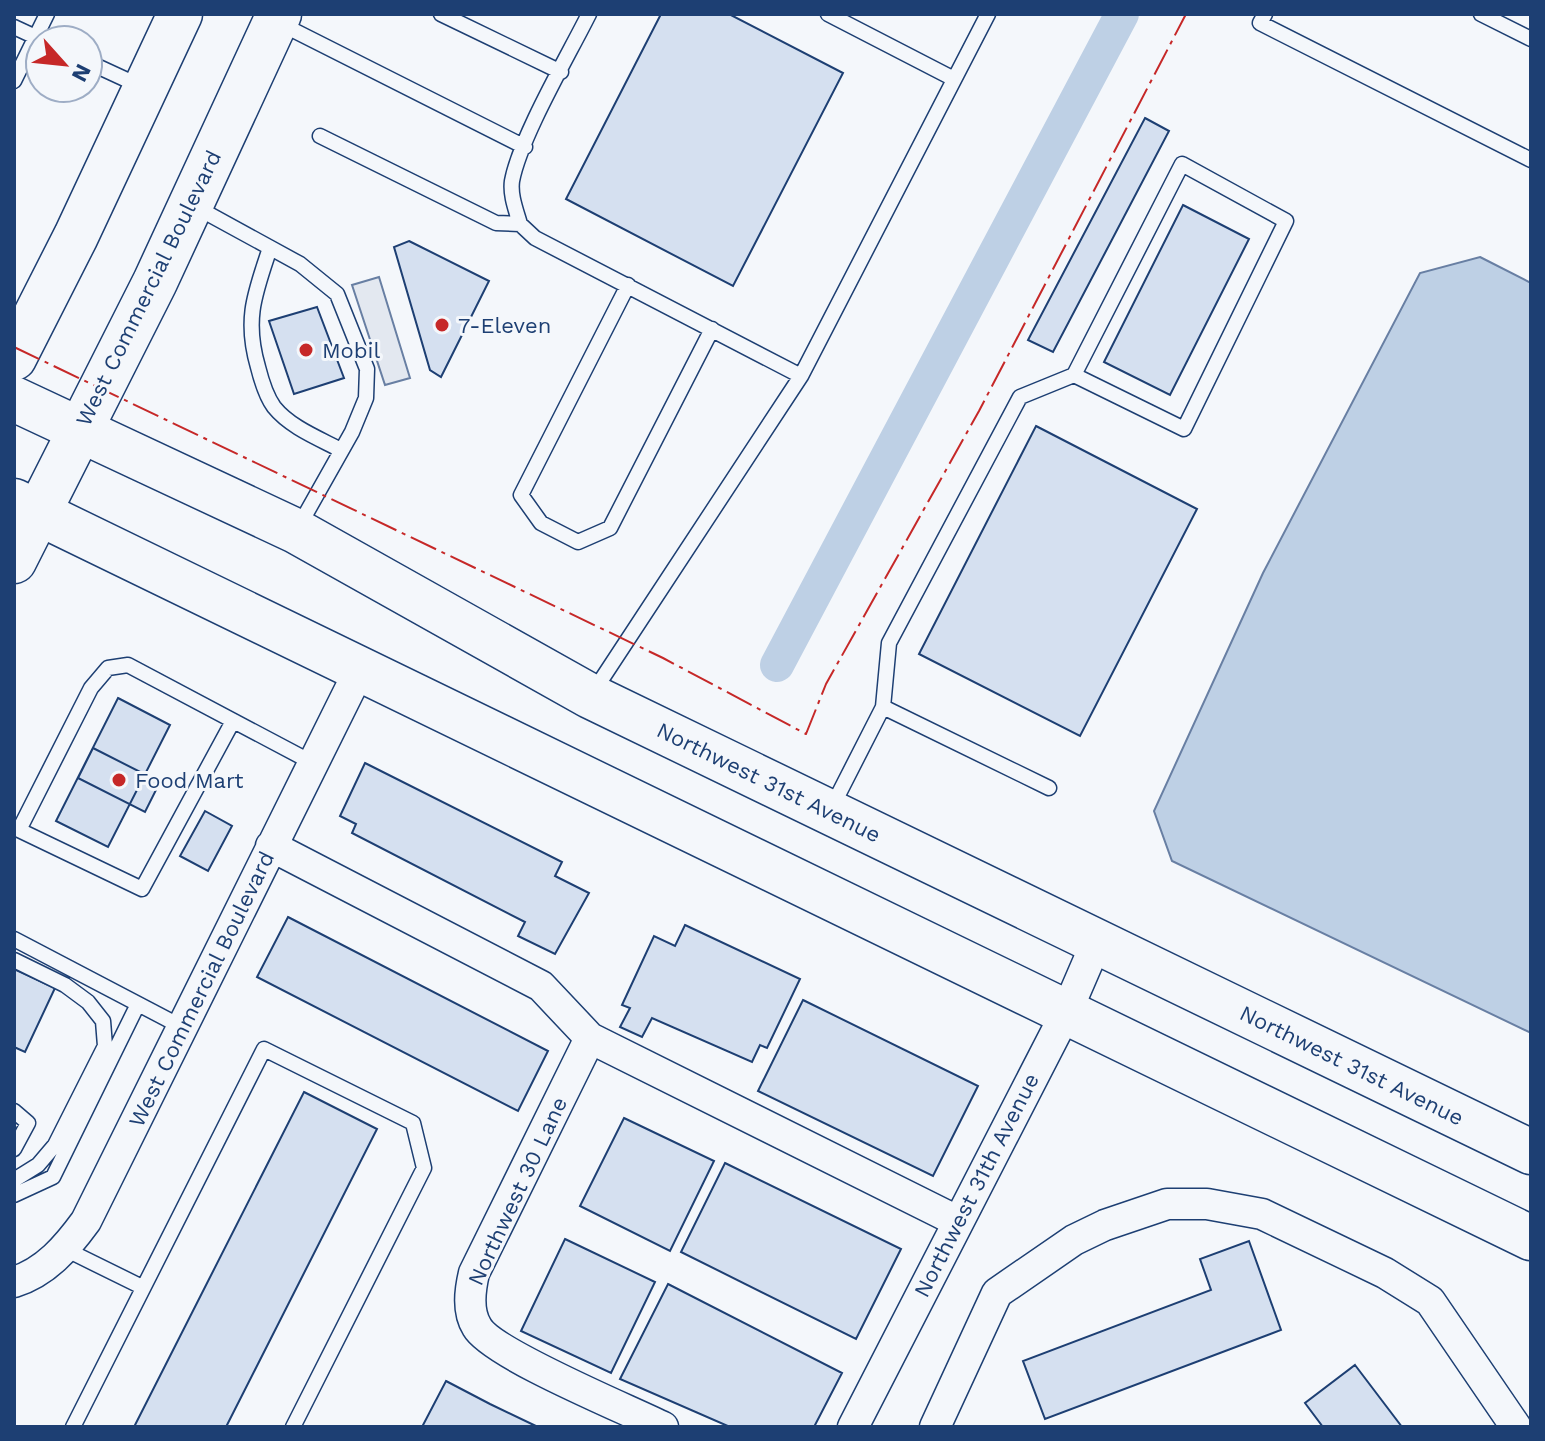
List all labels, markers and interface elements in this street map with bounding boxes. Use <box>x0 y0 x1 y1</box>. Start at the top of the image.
north arrow <box>24 24 104 104</box>
text: N <box>67 60 96 86</box>
street label: West Commercial Boulevard <box>71 146 226 430</box>
place label: 7-Eleven <box>458 313 551 338</box>
marker: 7-Eleven <box>433 316 451 334</box>
place label: Mobil <box>322 338 380 363</box>
marker: Mobil <box>297 341 315 359</box>
street label: Northwest 31st Avenue <box>653 717 885 848</box>
place label: Food Mart <box>135 768 244 793</box>
marker: Food Mart <box>110 771 128 789</box>
street label: West Commercial Boulevard <box>124 847 279 1131</box>
street label: Northwest 31st Avenue <box>1236 1000 1468 1131</box>
street label: Northwest 31th Avenue <box>909 1069 1044 1301</box>
street label: Northwest 30 Lane <box>463 1093 572 1289</box>

